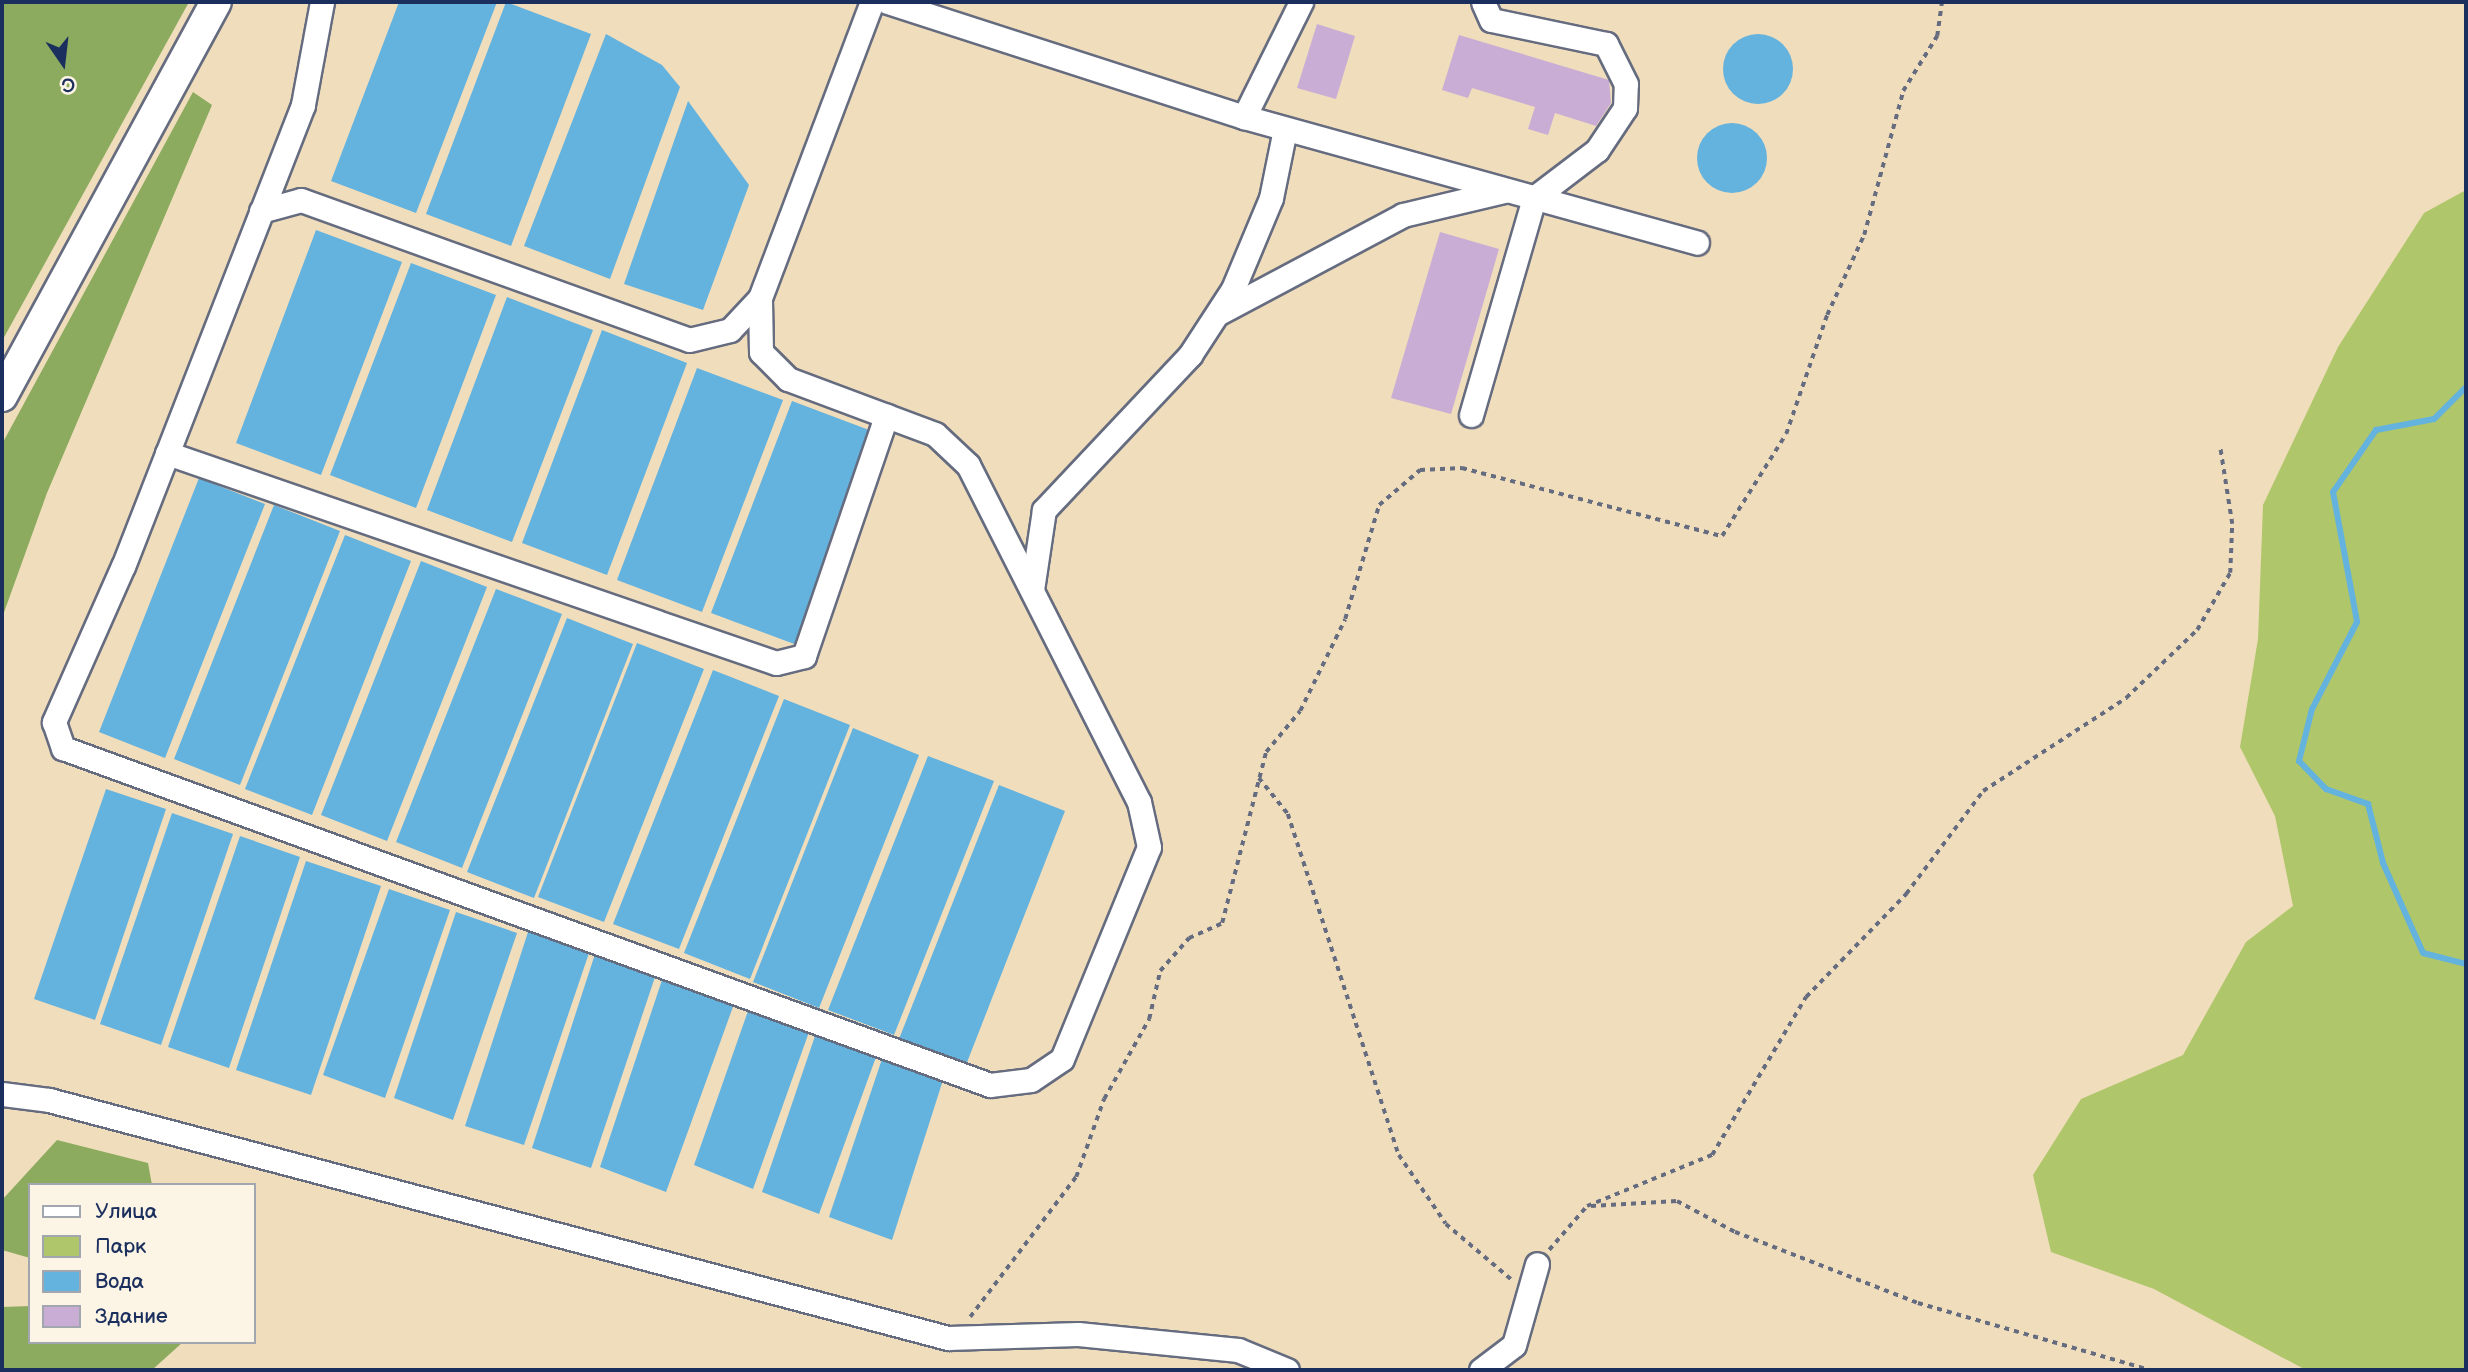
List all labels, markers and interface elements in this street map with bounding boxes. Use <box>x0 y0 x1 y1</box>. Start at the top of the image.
north arrow <box>28 28 98 98</box>
text: С <box>59 71 77 97</box>
legend <box>28 1183 256 1344</box>
text: Улица <box>95 1199 157 1224</box>
text: Парк <box>95 1234 146 1259</box>
text: Вода <box>95 1269 144 1294</box>
text: Здание <box>95 1304 168 1329</box>

